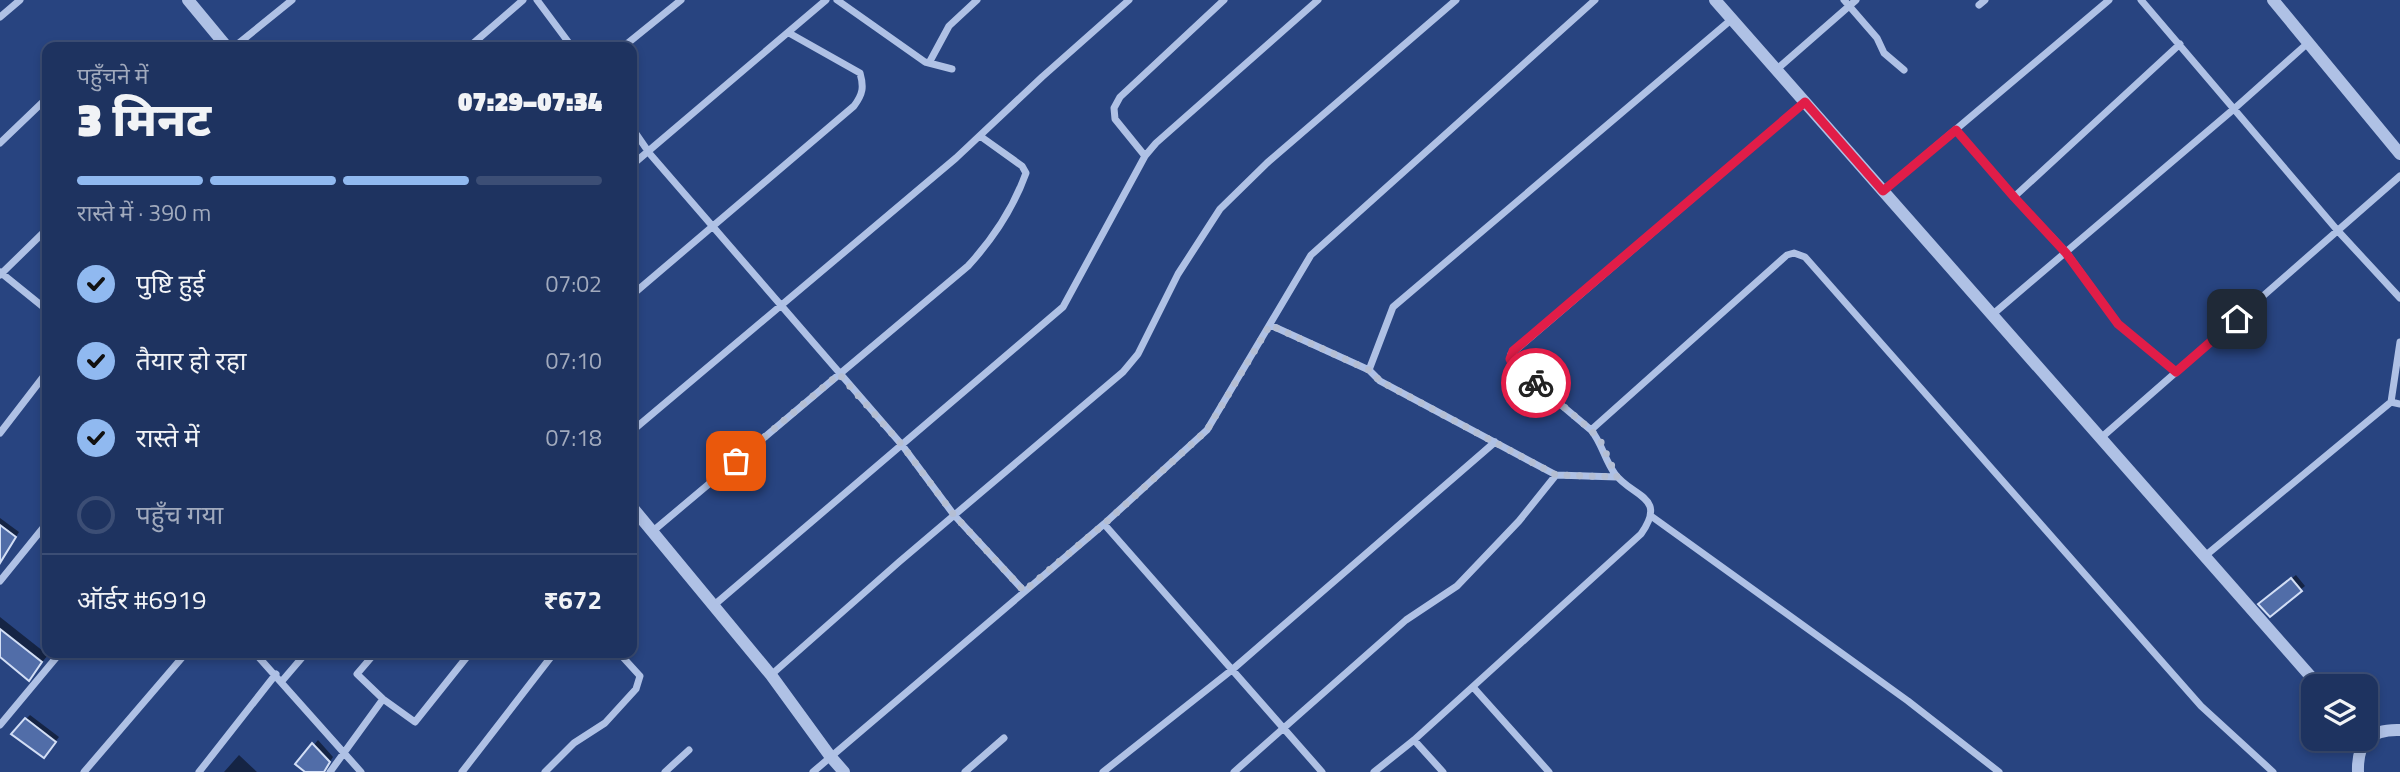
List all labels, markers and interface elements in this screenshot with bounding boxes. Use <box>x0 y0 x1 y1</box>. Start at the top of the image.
text: पहुँचने में <box>77 58 148 93</box>
text: 07:29–07:34 <box>458 82 602 121</box>
text: 3 मिनट <box>77 84 211 154</box>
text: रास्ते में · 390 m <box>77 195 211 230</box>
text: पुष्टि हुई <box>136 264 205 303</box>
icon: check <box>77 265 115 303</box>
text: 07:02 <box>545 266 602 301</box>
pin <box>2207 289 2267 349</box>
icon: home <box>2218 300 2256 338</box>
text: तैयार हो रहा <box>136 341 246 380</box>
icon: check <box>77 342 115 380</box>
text: 07:10 <box>545 343 602 378</box>
courier <box>1501 348 1571 418</box>
icon: bike <box>1517 364 1555 402</box>
text: रास्ते में <box>136 418 200 457</box>
icon: check <box>77 419 115 457</box>
text: 07:18 <box>545 420 602 455</box>
pin <box>706 431 766 491</box>
icon: bag <box>717 442 755 480</box>
text: पहुँच गया <box>136 495 223 534</box>
text: ऑर्डर #6919 <box>77 580 207 619</box>
text: ₹672 <box>543 580 602 619</box>
map controls <box>2301 674 2378 751</box>
button: layers <box>2301 674 2378 751</box>

